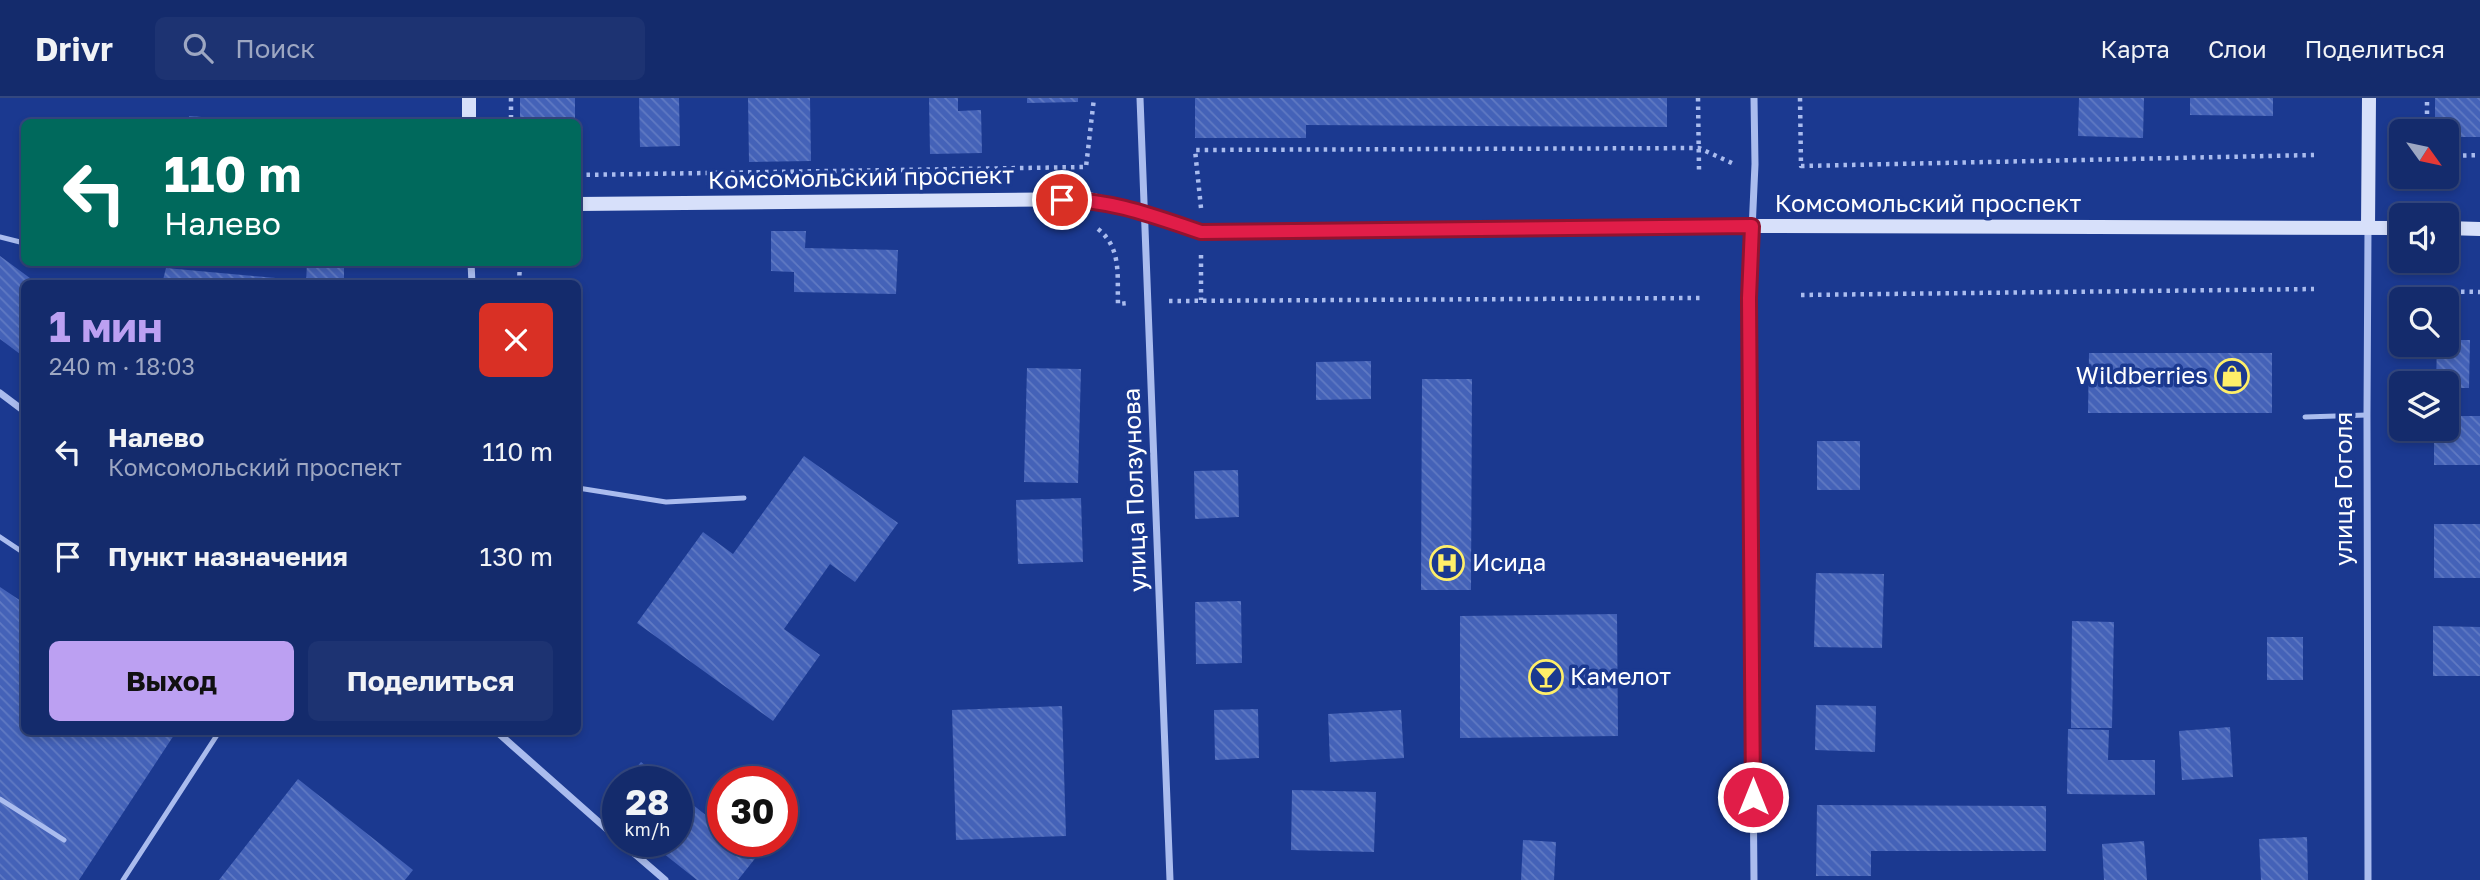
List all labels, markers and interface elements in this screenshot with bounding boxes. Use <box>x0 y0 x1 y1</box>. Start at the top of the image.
search box <box>155 17 645 80</box>
text: Drivr <box>35 29 113 68</box>
icon: search <box>179 29 217 67</box>
text: Поиск <box>235 33 315 64</box>
text: Карта <box>2100 34 2170 63</box>
text: Слои <box>2208 34 2267 63</box>
text: Поделиться <box>2305 34 2445 63</box>
north arrow <box>2389 119 2459 189</box>
map controls <box>2389 119 2459 441</box>
text: 110 m <box>164 144 301 203</box>
icon: left <box>49 147 140 238</box>
street label: Комсомольский проспект <box>708 159 1015 194</box>
pin <box>1032 170 1092 230</box>
icon: arrive <box>1043 181 1081 219</box>
street label: Комсомольский проспект <box>1775 188 2081 217</box>
button: sound <box>2389 203 2459 273</box>
text: Налево <box>164 204 281 242</box>
button: search <box>2389 287 2459 357</box>
text: 1 мин <box>49 301 163 351</box>
button: close <box>479 303 553 377</box>
text: 240 m · 18:03 <box>49 352 195 380</box>
shop icon: Wildberries <box>2213 357 2251 395</box>
place label: Wildberries <box>2076 360 2208 389</box>
button: layers <box>2389 371 2459 441</box>
street label: улица Ползунова <box>1115 387 1152 593</box>
street label: улица Гоголя <box>2328 412 2357 566</box>
text: Налево <box>108 422 204 453</box>
icon: left <box>49 433 87 471</box>
text: 110 m <box>482 436 553 467</box>
text: Комсомольский проспект <box>108 453 402 481</box>
icon: arrive <box>49 538 87 576</box>
text: Пункт назначения <box>108 541 348 572</box>
text: 130 m <box>480 541 553 572</box>
hospital icon: Исида <box>1428 544 1466 582</box>
place label: Исида <box>1472 547 1546 576</box>
button: Выход <box>49 641 294 721</box>
button: Поделиться <box>308 641 553 721</box>
bar icon: Камелот <box>1527 658 1565 696</box>
place label: Камелот <box>1570 661 1671 690</box>
position arrow <box>1716 760 1790 834</box>
speed limit sign: 30 <box>707 766 798 857</box>
text: 28 <box>626 781 669 823</box>
text: km/h <box>625 818 670 840</box>

